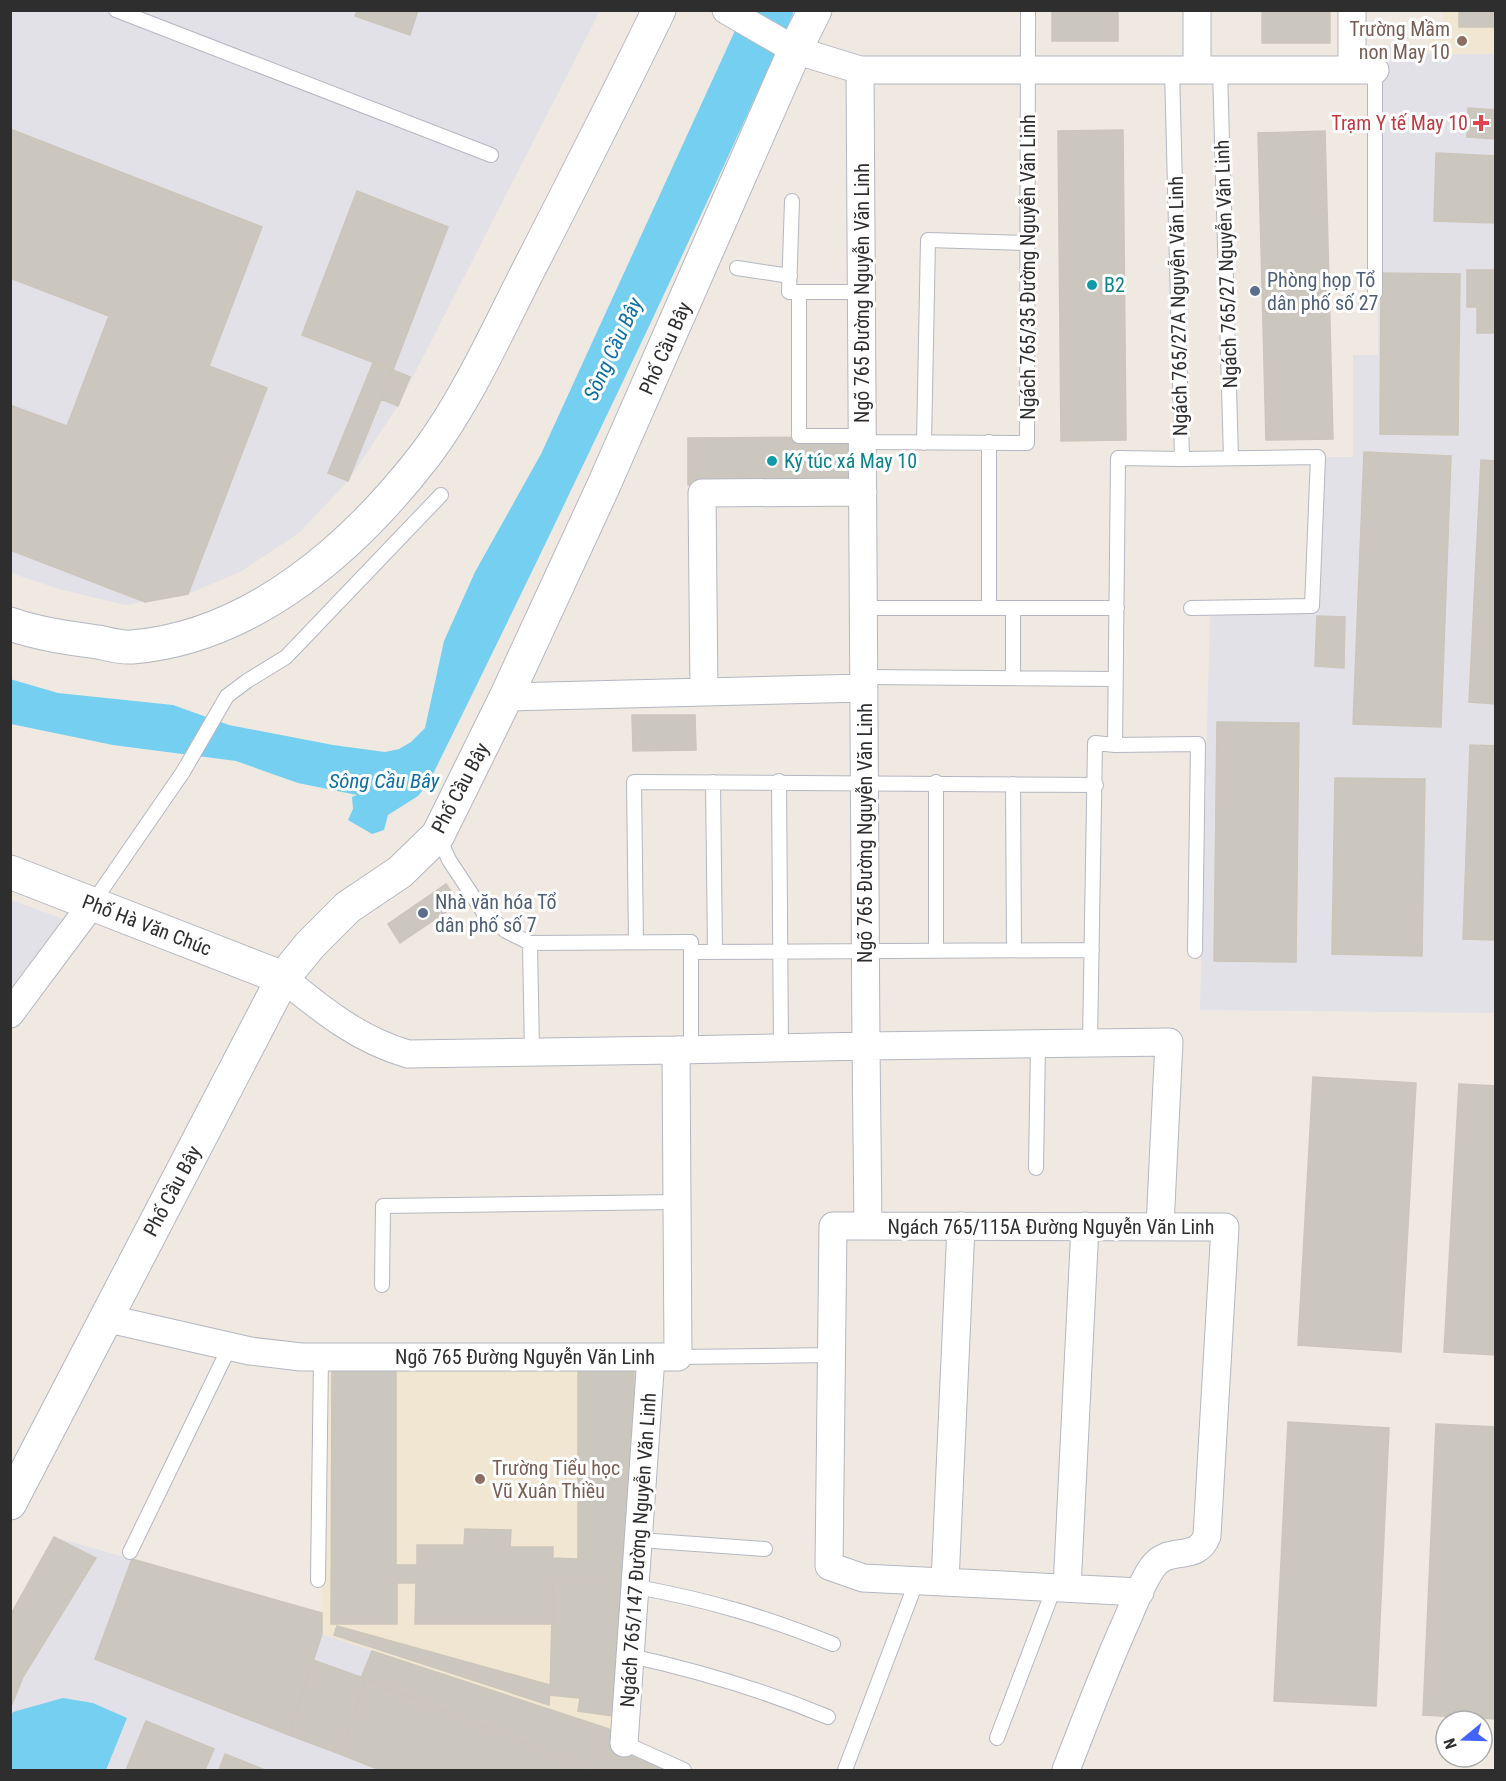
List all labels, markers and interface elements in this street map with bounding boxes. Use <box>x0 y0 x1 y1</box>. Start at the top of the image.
place label: Trường Mầm non May 10 <box>1349 17 1450 64</box>
marker: Trường Mầm non May 10 <box>1455 34 1469 48</box>
place label: Trạm Y tế May 10 <box>1331 111 1468 135</box>
street label: Ngách 765/35 Đường Nguyễn Văn Linh <box>1016 114 1040 420</box>
marker: Trạm Y tế May 10 <box>1472 114 1490 132</box>
street label: Ngách 765/27 Nguyễn Văn Linh <box>1210 139 1242 389</box>
street label: Ngõ 765 Đường Nguyễn Văn Linh <box>850 163 874 423</box>
street label: Ngách 765/27A Nguyễn Văn Linh <box>1164 176 1192 436</box>
place label: Phòng họp Tổ dân phố số 27 <box>1267 268 1378 315</box>
place label: B2 <box>1104 273 1125 297</box>
marker: B2 <box>1085 278 1099 292</box>
marker: Phòng họp Tổ dân phố số 27 <box>1248 284 1262 298</box>
water label: Sông Cầu Bây <box>579 293 647 404</box>
street label: Phố Cầu Bây <box>634 298 696 398</box>
place label: Ký túc xá May 10 <box>784 449 917 473</box>
marker: Ký túc xá May 10 <box>765 454 779 468</box>
street label: Ngõ 765 Đường Nguyễn Văn Linh <box>853 703 877 963</box>
street label: Phố Cầu Bây <box>426 739 494 837</box>
water label: Sông Cầu Bây <box>329 769 440 793</box>
street label: Phố Hà Văn Chúc <box>79 889 215 961</box>
place label: Nhà văn hóa Tổ dân phố số 7 <box>435 890 556 937</box>
marker: Nhà văn hóa Tổ dân phố số 7 <box>416 906 430 920</box>
street label: Phố Cầu Bây <box>138 1142 206 1240</box>
street label: Ngách 765/115A Đường Nguyễn Văn Linh <box>888 1215 1214 1239</box>
street label: Ngõ 765 Đường Nguyễn Văn Linh <box>395 1345 655 1369</box>
street label: Ngách 765/147 Đường Nguyễn Văn Linh <box>615 1392 661 1708</box>
place label: Trường Tiểu học Vũ Xuân Thiều <box>492 1456 620 1503</box>
marker: Trường Tiểu học Vũ Xuân Thiều <box>473 1472 487 1486</box>
north arrow <box>1434 1709 1494 1769</box>
text: N <box>1440 1736 1461 1751</box>

